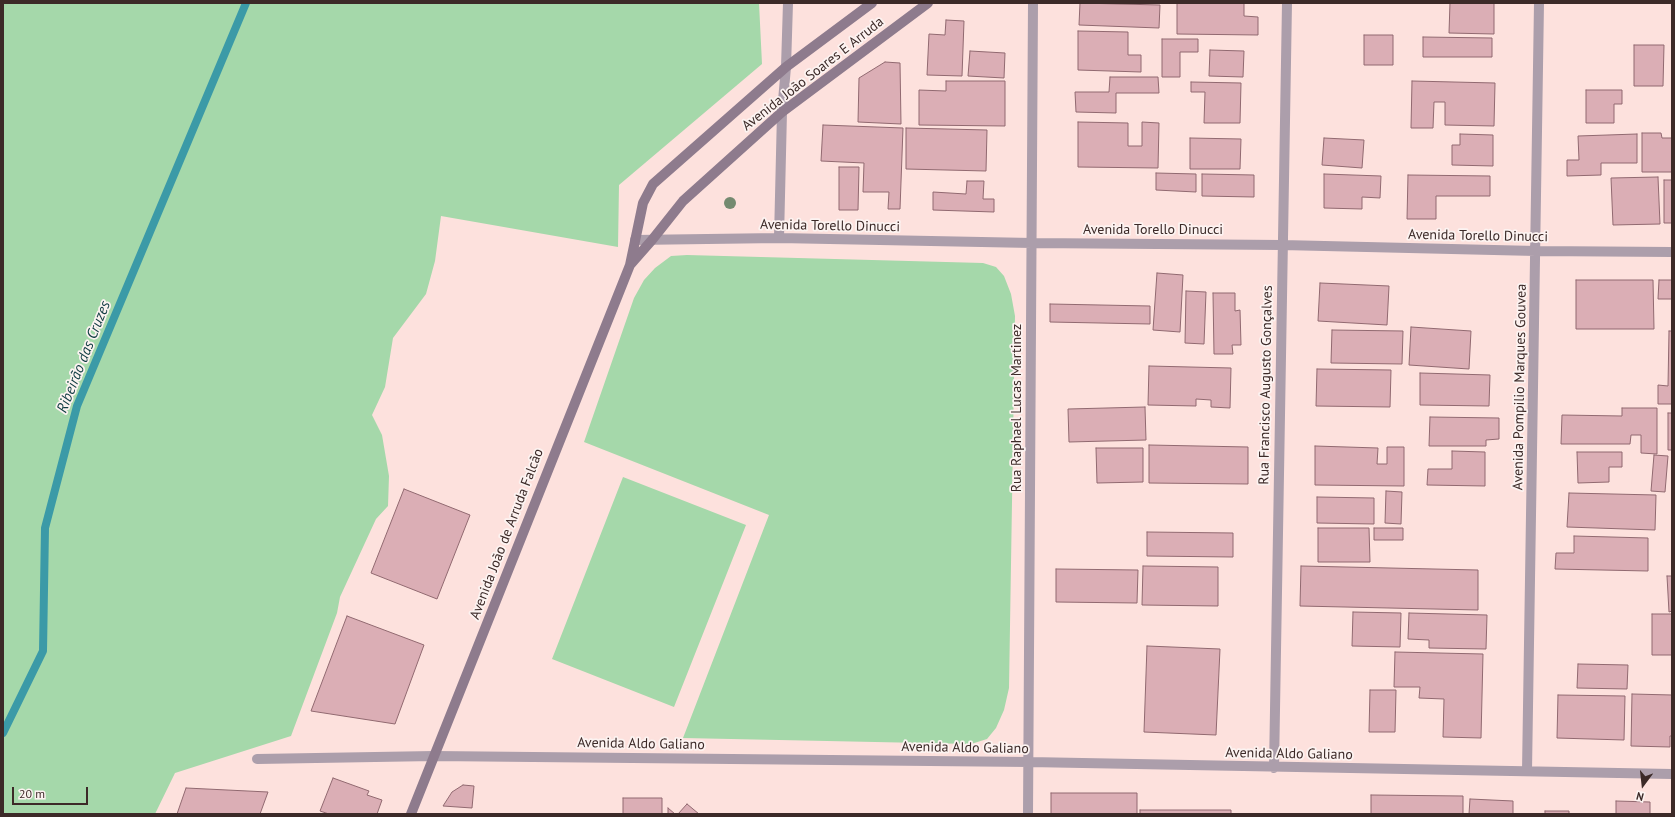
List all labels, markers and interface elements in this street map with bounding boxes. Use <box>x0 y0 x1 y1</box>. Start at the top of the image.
street label: Avenida João Soares E Arruda <box>739 13 887 135</box>
street label: Avenida Torello Dinucci <box>760 216 900 236</box>
street label: Avenida Torello Dinucci <box>1083 222 1223 238</box>
street label: Avenida Torello Dinucci <box>1408 226 1548 246</box>
street label: Avenida Pompilio Marques Gouvea <box>1510 284 1530 490</box>
street label: Rua Francisco Augusto Gonçalves <box>1256 285 1276 485</box>
water label: Ribeirão das Cruzes <box>53 299 115 415</box>
street label: Rua Raphael Lucas Martinez <box>1009 324 1025 492</box>
street label: Avenida João de Arruda Falcão <box>467 446 547 622</box>
street label: Avenida Aldo Galiano <box>577 734 705 754</box>
street label: Avenida Aldo Galiano <box>901 738 1029 758</box>
street label: Avenida Aldo Galiano <box>1225 744 1353 764</box>
north arrow <box>1623 765 1663 805</box>
scale bar <box>14 779 90 805</box>
text: 20 m <box>19 786 45 801</box>
text: N <box>1635 789 1645 804</box>

